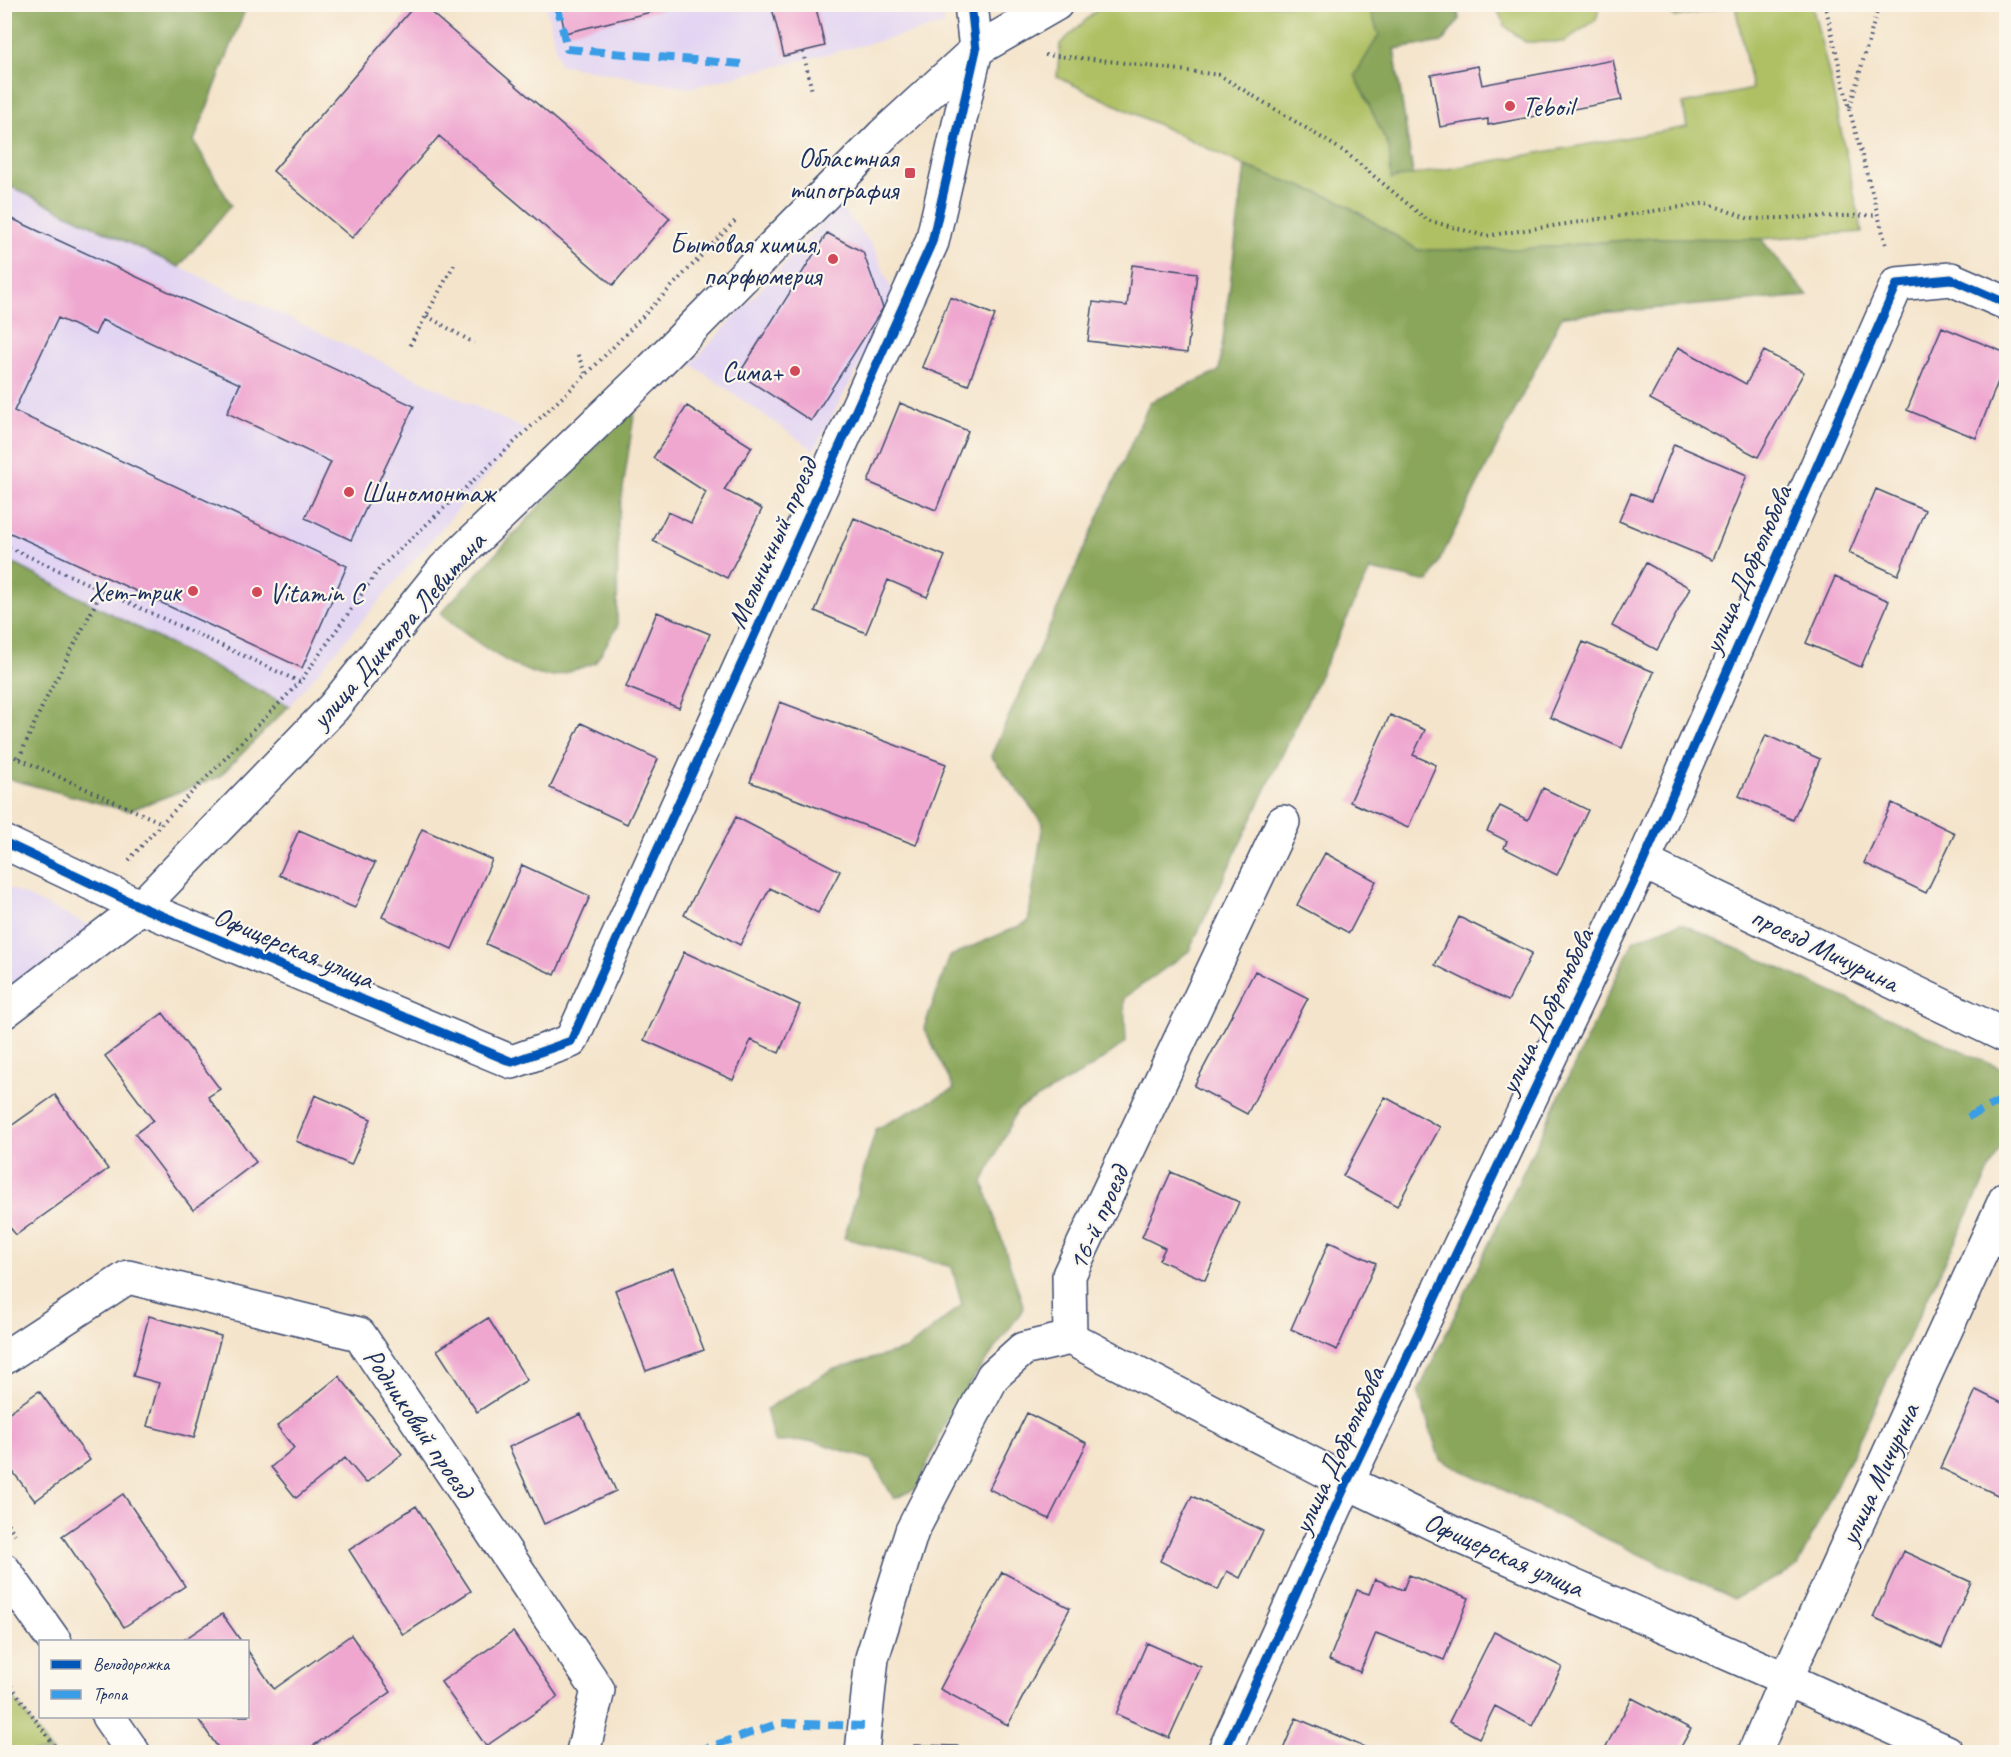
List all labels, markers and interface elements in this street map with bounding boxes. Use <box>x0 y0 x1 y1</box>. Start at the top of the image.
place label: Teboil <box>1522 89 1579 124</box>
marker: Teboil <box>1503 99 1517 113</box>
place label: Областная типография <box>789 140 900 207</box>
marker: Областная типография <box>903 166 917 180</box>
place label: Бытовая химия, парфюмерия <box>669 226 823 293</box>
marker: Бытовая химия, парфюмерия <box>826 252 840 266</box>
place label: Сима+ <box>722 354 785 389</box>
marker: Сима+ <box>788 364 802 378</box>
street label: Мельничный проезд <box>719 450 826 633</box>
place label: Шиномонтаж <box>361 475 498 510</box>
street label: улица Добролюбова <box>1694 478 1800 660</box>
marker: Шиномонтаж <box>342 485 356 499</box>
street label: улица Диктора Левитана <box>302 523 494 737</box>
place label: Хет-трик <box>89 574 183 609</box>
place label: Vitamin C <box>269 575 366 610</box>
marker: Хет-трик <box>186 584 200 598</box>
marker: Vitamin C <box>250 585 264 599</box>
street label: Офицерская улица <box>209 898 381 997</box>
street label: проезд Мичурина <box>1746 898 1907 1001</box>
street label: улица Добролюбова <box>1490 921 1602 1102</box>
street label: 16-й проезд <box>1059 1157 1138 1276</box>
street label: Родниковый проезд <box>356 1341 484 1507</box>
street label: улица Добролюбова <box>1283 1359 1393 1541</box>
street label: улица Мичурина <box>1830 1396 1928 1552</box>
street label: Офицерская улица <box>1419 1503 1591 1605</box>
legend <box>39 1640 249 1718</box>
text: Велодорожка <box>93 1653 171 1675</box>
text: Тропа <box>93 1683 129 1705</box>

